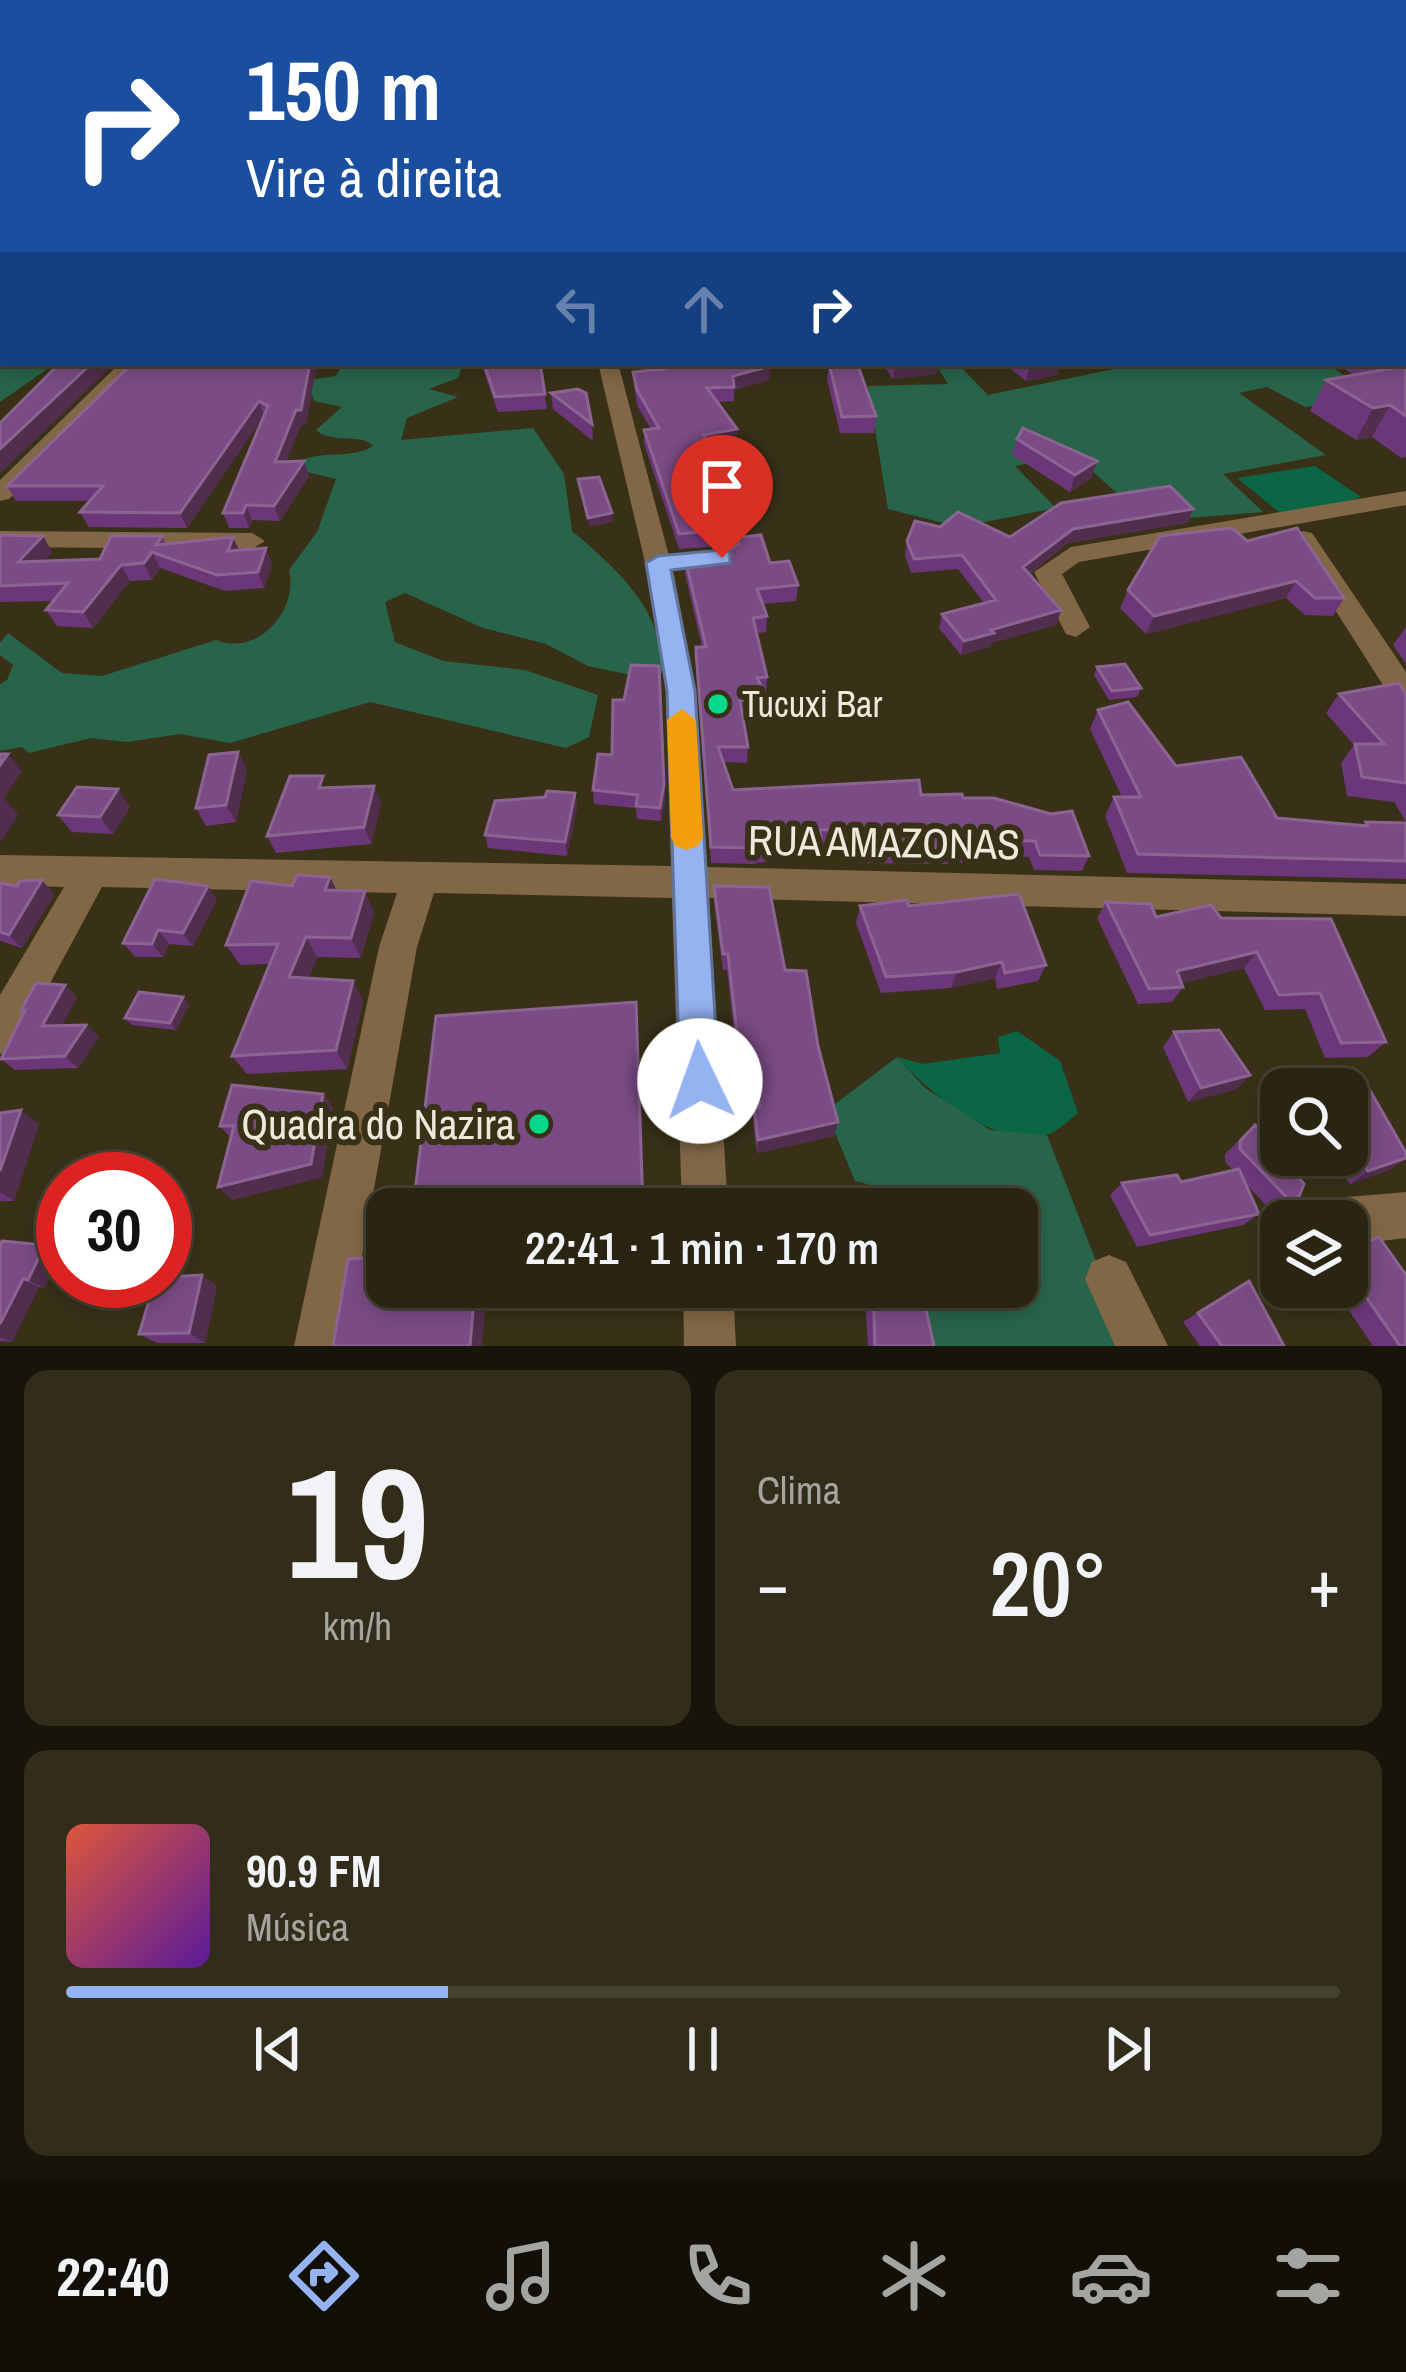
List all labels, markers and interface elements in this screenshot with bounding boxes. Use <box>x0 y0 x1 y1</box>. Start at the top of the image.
text: 150 m <box>246 33 441 146</box>
icon: right <box>48 48 204 204</box>
text: Vire à direita <box>246 141 501 214</box>
icon: left <box>545 276 611 342</box>
icon: ahead <box>671 276 737 342</box>
icon: right <box>797 276 863 342</box>
pin <box>671 435 773 558</box>
icon: arrive <box>689 453 755 519</box>
place label: Tucuxi Bar <box>742 680 882 728</box>
marker: Tucuxi Bar <box>705 691 731 717</box>
street label: RUA AMAZONAS <box>748 812 1020 872</box>
position arrow <box>637 1018 763 1144</box>
map controls <box>1260 1068 1368 1308</box>
button: search <box>1260 1068 1368 1176</box>
place label: Quadra do Nazira <box>241 1096 515 1152</box>
marker: Quadra do Nazira <box>526 1111 552 1137</box>
speed limit sign: 30 <box>36 1152 192 1308</box>
button: layers <box>1260 1200 1368 1308</box>
text: 22:41 · 1 min · 170 m <box>525 1217 879 1278</box>
text: 19 <box>286 1417 429 1627</box>
text: Clima <box>757 1464 841 1516</box>
text: 20° <box>989 1523 1108 1644</box>
text: − <box>757 1539 789 1628</box>
text: + <box>1308 1539 1340 1628</box>
text: km/h <box>323 1600 392 1652</box>
text: 90.9 FM <box>246 1840 381 1901</box>
text: Música <box>246 1901 349 1953</box>
icon: previous <box>245 2016 311 2082</box>
icon: pause <box>670 2016 736 2082</box>
icon: next <box>1095 2016 1161 2082</box>
icon: directions <box>282 2234 366 2318</box>
icon: music <box>479 2234 563 2318</box>
icon: phone <box>676 2234 760 2318</box>
icon: climate <box>872 2234 956 2318</box>
icon: car <box>1069 2234 1153 2318</box>
icon: filters <box>1266 2234 1350 2318</box>
text: 22:40 <box>56 2240 170 2313</box>

